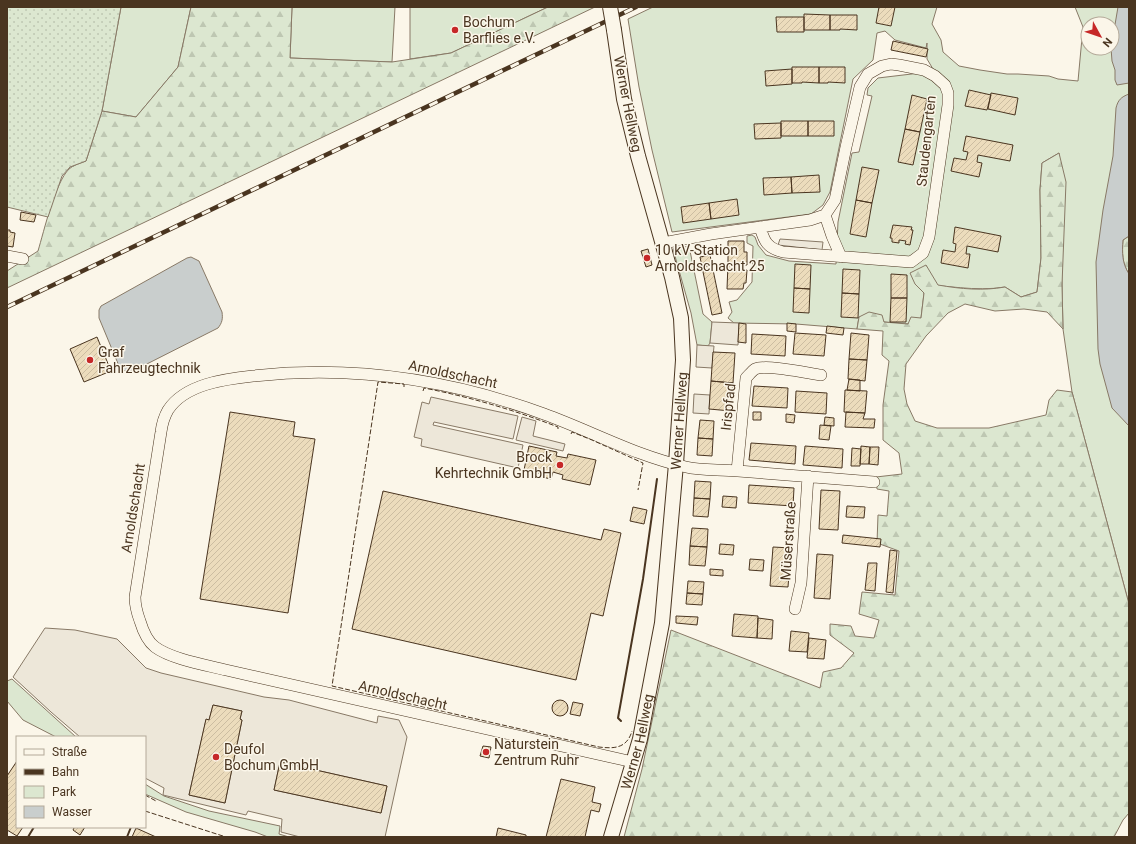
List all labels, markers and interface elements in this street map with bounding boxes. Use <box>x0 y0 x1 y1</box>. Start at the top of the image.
place label: Bochum Barflies e.V. <box>463 14 536 46</box>
north arrow <box>1080 16 1120 56</box>
marker: Bochum Barflies e.V. <box>450 25 460 35</box>
text: N <box>1100 35 1115 49</box>
street label: Werner Hellweg <box>611 54 645 154</box>
street label: Staudengarten <box>913 95 939 187</box>
place label: 10 kV-Station Arnoldschacht 25 <box>655 242 765 274</box>
marker: 10 kV-Station Arnoldschacht 25 <box>642 253 652 263</box>
place label: Graf Fahrzeugtechnik <box>98 344 202 376</box>
marker: Graf Fahrzeugtechnik <box>85 355 95 365</box>
street label: Arnoldschacht <box>407 357 499 391</box>
street label: Werner Hellweg <box>668 372 690 470</box>
street label: Irispfad <box>718 383 738 431</box>
place label: Brock Kehrtechnik GmbH <box>435 449 553 481</box>
marker: Brock Kehrtechnik GmbH <box>555 460 565 470</box>
street label: Arnoldschacht <box>118 462 148 554</box>
street label: Müserstraße <box>777 501 799 581</box>
street label: Arnoldschacht <box>357 677 449 713</box>
street label: Werner Hellweg <box>618 693 656 791</box>
legend <box>16 736 146 828</box>
place label: Naturstein Zentrum Ruhr <box>494 736 579 768</box>
place label: Deufol Bochum GmbH <box>224 741 319 773</box>
text: Straße <box>52 745 87 759</box>
marker: Naturstein Zentrum Ruhr <box>481 747 491 757</box>
marker: Deufol Bochum GmbH <box>211 752 221 762</box>
text: Bahn <box>52 765 79 779</box>
text: Park <box>52 785 77 799</box>
text: Wasser <box>52 805 92 819</box>

